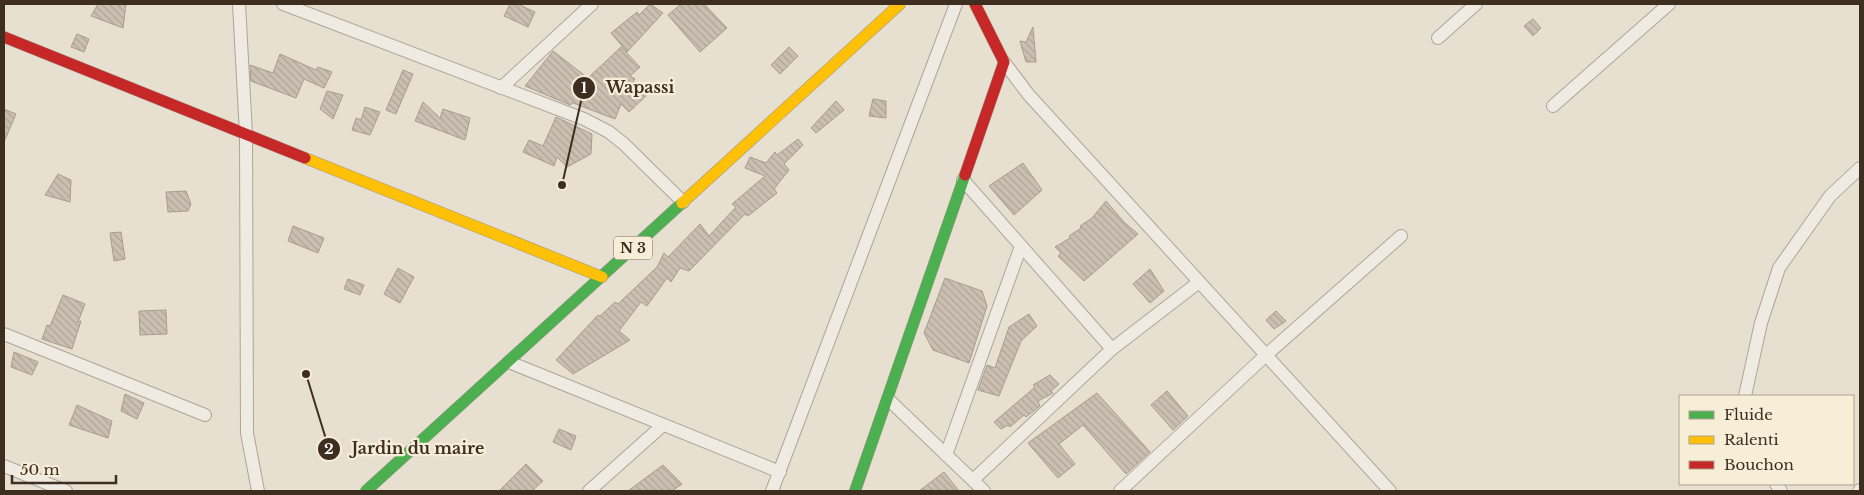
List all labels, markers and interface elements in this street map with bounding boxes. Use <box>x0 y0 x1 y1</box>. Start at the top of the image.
callout: Wapassi <box>571 72 685 103</box>
text: Wapassi <box>605 77 674 97</box>
text: 1 <box>581 78 588 97</box>
road number: N 3 <box>614 237 652 260</box>
legend <box>1679 395 1854 485</box>
text: Fluide <box>1724 405 1773 424</box>
text: Ralenti <box>1724 430 1779 449</box>
callout: Jardin du maire <box>316 433 494 464</box>
text: Jardin du maire <box>349 438 484 458</box>
text: 2 <box>324 439 334 458</box>
scale bar <box>12 452 116 484</box>
text: Bouchon <box>1724 455 1794 474</box>
text: 50 m <box>20 460 60 479</box>

